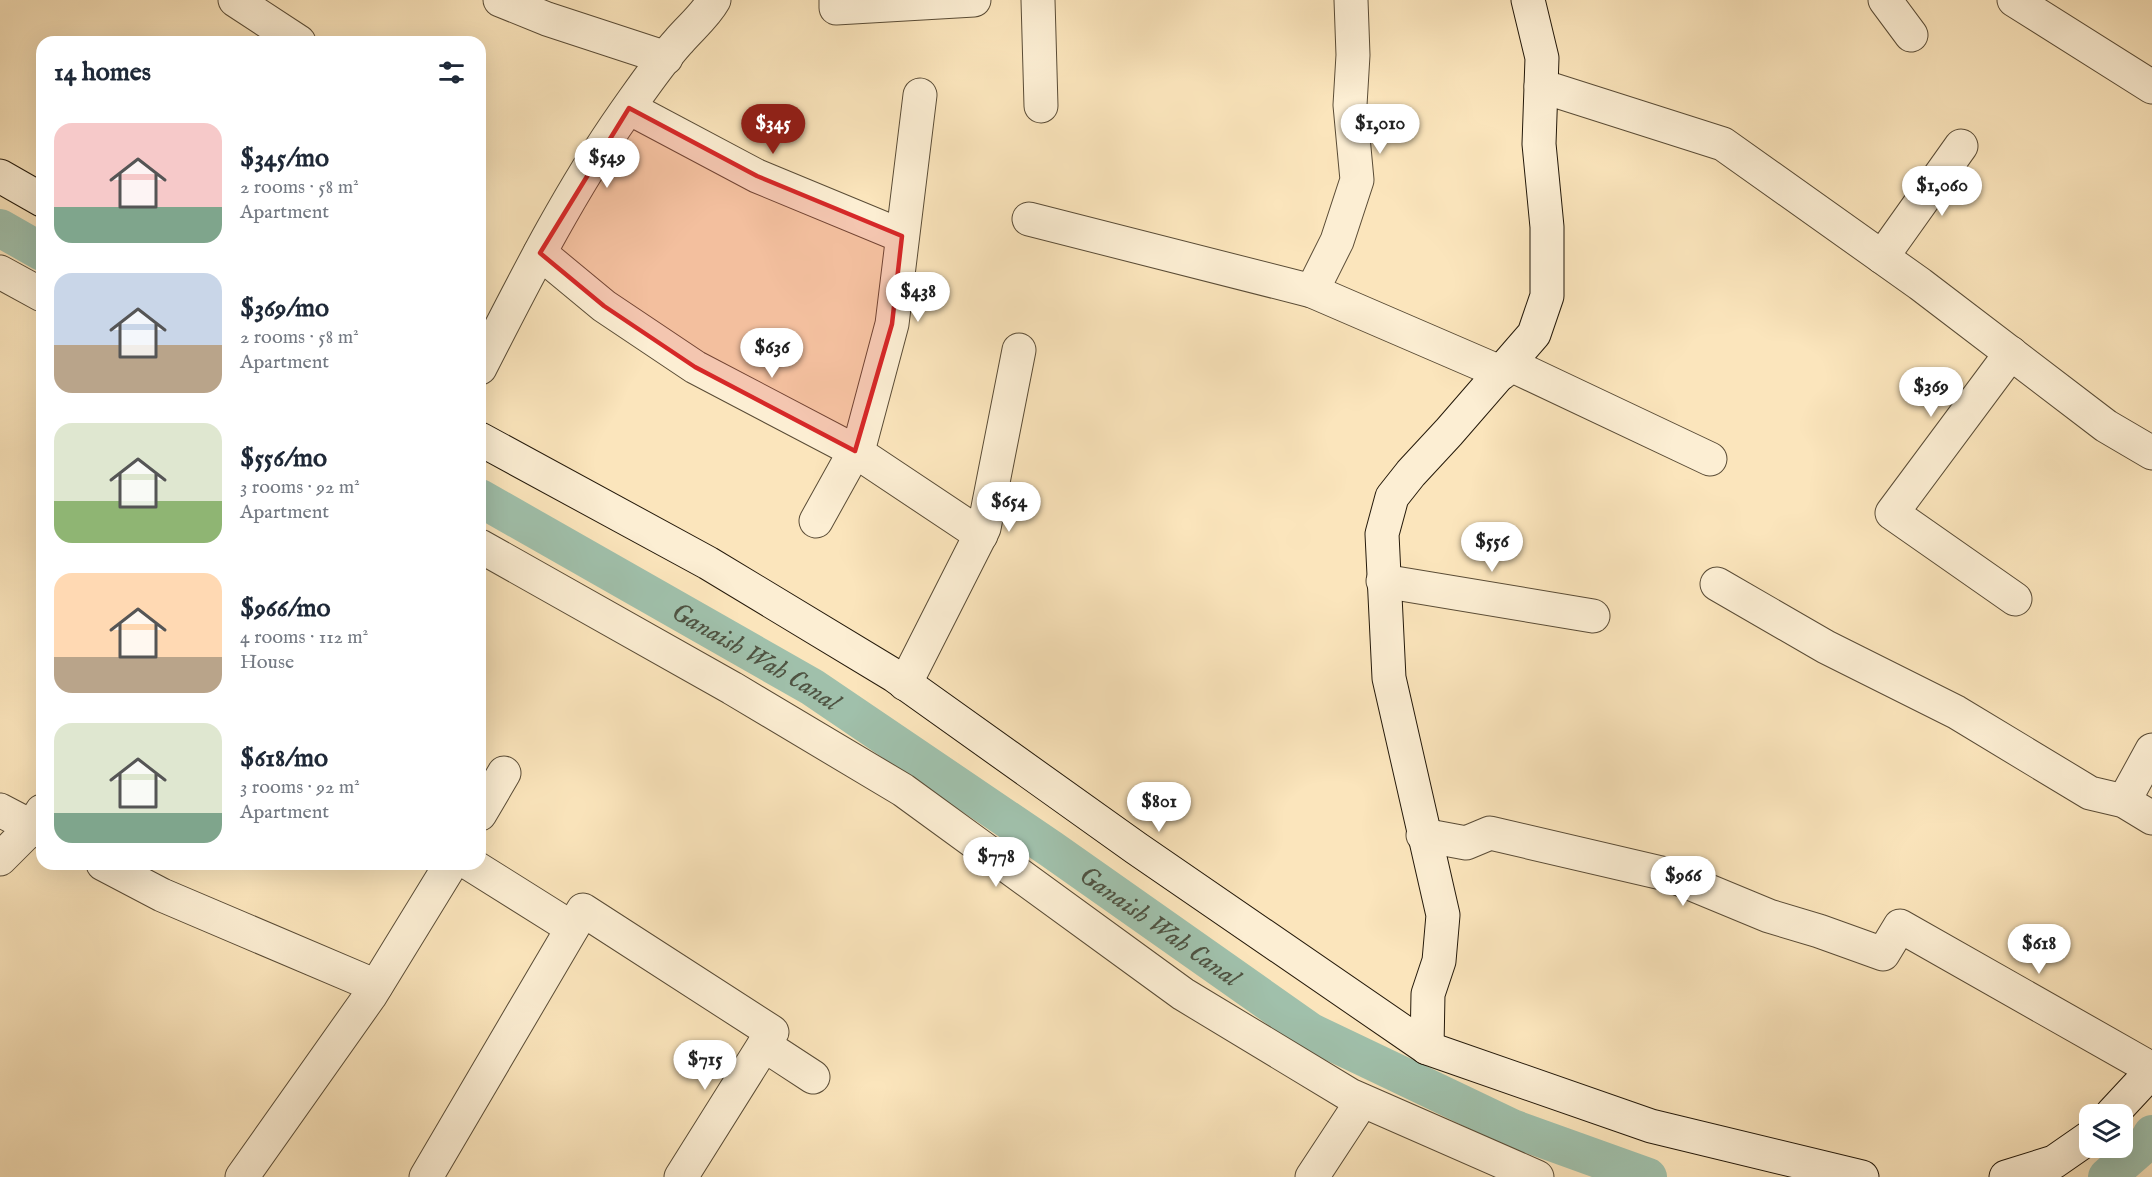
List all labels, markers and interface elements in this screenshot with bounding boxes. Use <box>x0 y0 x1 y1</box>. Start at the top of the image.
text: 14 homes <box>54 56 151 89</box>
icon: filters <box>435 56 468 89</box>
pin: $345 <box>737 104 809 155</box>
pin: $1,010 <box>1331 104 1429 155</box>
text: $345 <box>755 111 791 136</box>
text: $1,010 <box>1355 111 1405 136</box>
pin: $549 <box>571 138 643 189</box>
text: $345/mo <box>240 142 329 175</box>
text: $549 <box>589 145 625 170</box>
icon: home <box>102 147 174 219</box>
pin: $1,060 <box>1893 166 1991 217</box>
text: $1,060 <box>1916 173 1968 198</box>
text: 2 rooms · 58 m² <box>240 175 359 200</box>
text: Apartment <box>240 200 329 225</box>
pin: $438 <box>882 272 954 323</box>
text: $438 <box>900 279 936 304</box>
text: $369/mo <box>240 292 329 325</box>
icon: home <box>102 297 174 369</box>
text: 2 rooms · 58 m² <box>240 325 359 350</box>
pin: $636 <box>736 328 808 379</box>
text: $636 <box>754 335 790 360</box>
text: Apartment <box>240 350 329 375</box>
pin: $369 <box>1895 367 1967 418</box>
text: $369 <box>1913 374 1949 399</box>
text: $556/mo <box>240 442 327 475</box>
icon: home <box>102 447 174 519</box>
text: 3 rooms · 92 m² <box>240 475 360 500</box>
pin: $654 <box>973 482 1045 533</box>
text: $654 <box>991 489 1027 514</box>
text: Apartment <box>240 500 329 525</box>
pin: $556 <box>1456 522 1528 573</box>
text: $556 <box>1475 529 1509 554</box>
text: $966/mo <box>240 592 331 625</box>
water label: Ganaish Wah Canal <box>665 596 847 720</box>
icon: home <box>102 597 174 669</box>
text: 4 rooms · 112 m² <box>240 625 368 650</box>
text: House <box>240 650 294 675</box>
text: $618/mo <box>240 742 328 775</box>
icon: home <box>102 747 174 819</box>
text: 3 rooms · 92 m² <box>240 775 360 800</box>
pin: $801 <box>1123 782 1195 833</box>
text: $801 <box>1141 789 1177 814</box>
text: Apartment <box>240 800 329 825</box>
pin: $778 <box>960 837 1032 888</box>
text: $778 <box>977 844 1015 869</box>
pin: $966 <box>1647 856 1719 907</box>
water label: Ganaish Wah Canal <box>1072 859 1247 996</box>
text: $966 <box>1665 863 1701 888</box>
pin: $618 <box>2003 924 2075 975</box>
text: $618 <box>2022 931 2056 956</box>
pin: $715 <box>669 1040 741 1091</box>
text: $715 <box>687 1047 723 1072</box>
map controls <box>2079 1104 2133 1158</box>
button: layers <box>2079 1104 2133 1158</box>

